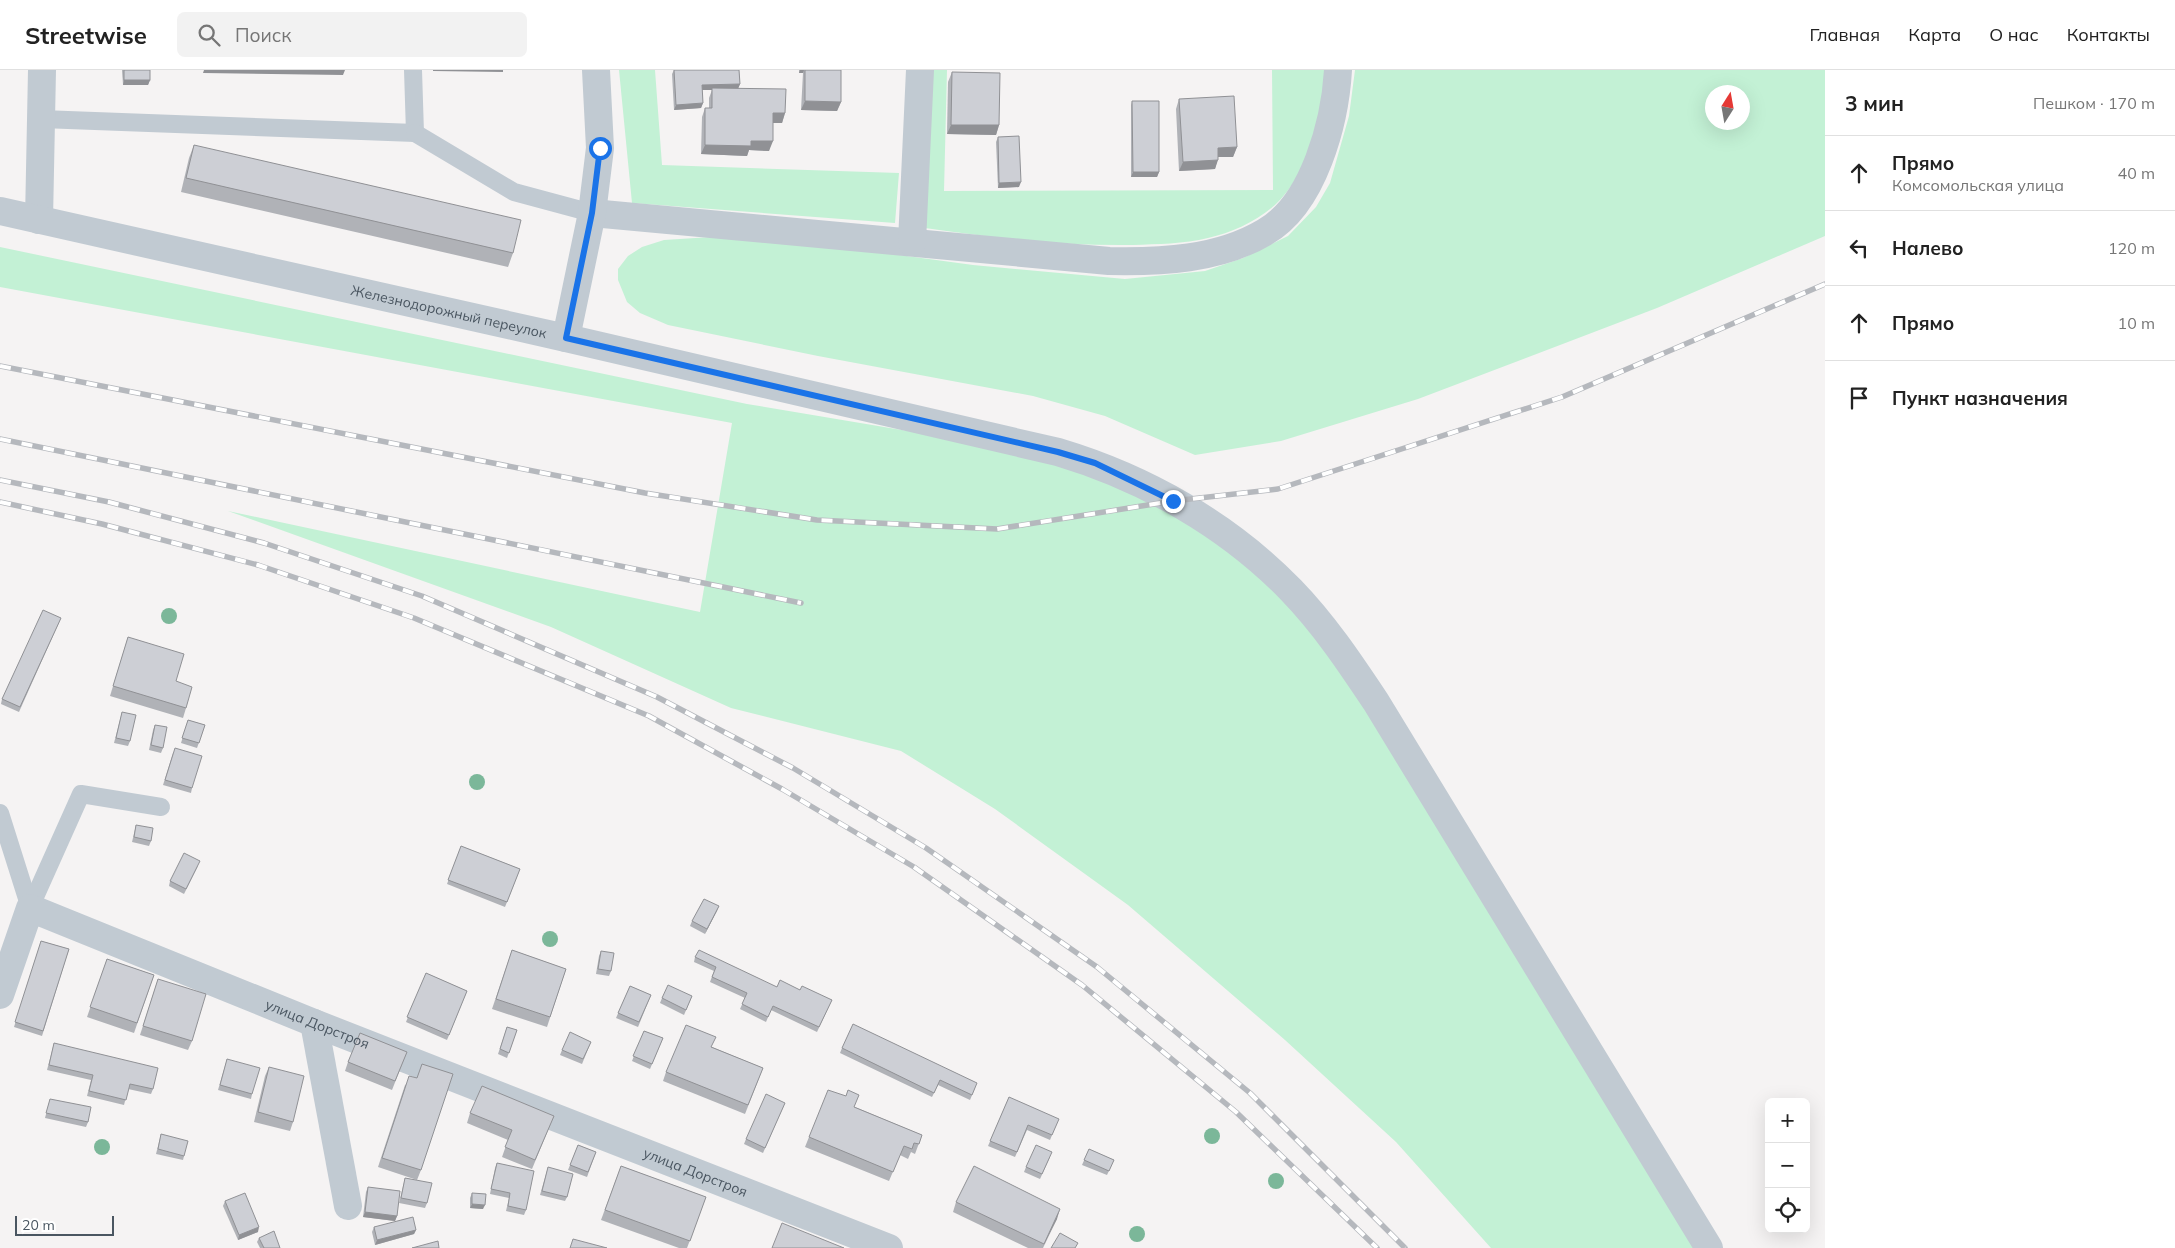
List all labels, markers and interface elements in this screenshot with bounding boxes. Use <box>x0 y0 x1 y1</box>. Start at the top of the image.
search box <box>177 12 527 57</box>
text: Streetwise <box>25 20 147 50</box>
icon: search <box>195 21 223 49</box>
text: Поиск <box>235 23 292 47</box>
text: Главная <box>1810 23 1880 46</box>
text: Карта <box>1908 23 1961 46</box>
text: О нас <box>1989 23 2039 46</box>
text: Контакты <box>2067 23 2150 46</box>
north arrow <box>1705 85 1750 130</box>
text: 3 мин <box>1845 90 1904 116</box>
text: Пешком · 170 m <box>2033 93 2155 113</box>
route start <box>589 137 612 160</box>
text: Прямо <box>1892 151 1954 175</box>
icon: ahead <box>1845 159 1873 187</box>
text: 40 m <box>2118 163 2155 183</box>
text: Комсомольская улица <box>1892 175 2064 195</box>
icon: left <box>1845 234 1873 262</box>
text: Налево <box>1892 236 1964 260</box>
text: 120 m <box>2108 238 2155 258</box>
street label: Железнодорожный переулок <box>349 281 549 342</box>
icon: ahead <box>1845 309 1873 337</box>
text: Прямо <box>1892 311 1954 335</box>
text: 10 m <box>2118 313 2155 333</box>
icon: arrive <box>1845 384 1873 412</box>
text: Пункт назначения <box>1892 386 2068 410</box>
route end <box>1162 490 1185 513</box>
street label: улица Дорстроя <box>263 995 372 1053</box>
map controls <box>1765 1098 1810 1233</box>
button: + <box>1765 1098 1810 1143</box>
button: − <box>1765 1143 1810 1188</box>
street label: улица Дорстроя <box>641 1144 750 1201</box>
button: locate <box>1765 1188 1810 1233</box>
scale bar <box>15 1213 114 1236</box>
text: 20 m <box>22 1216 55 1234</box>

